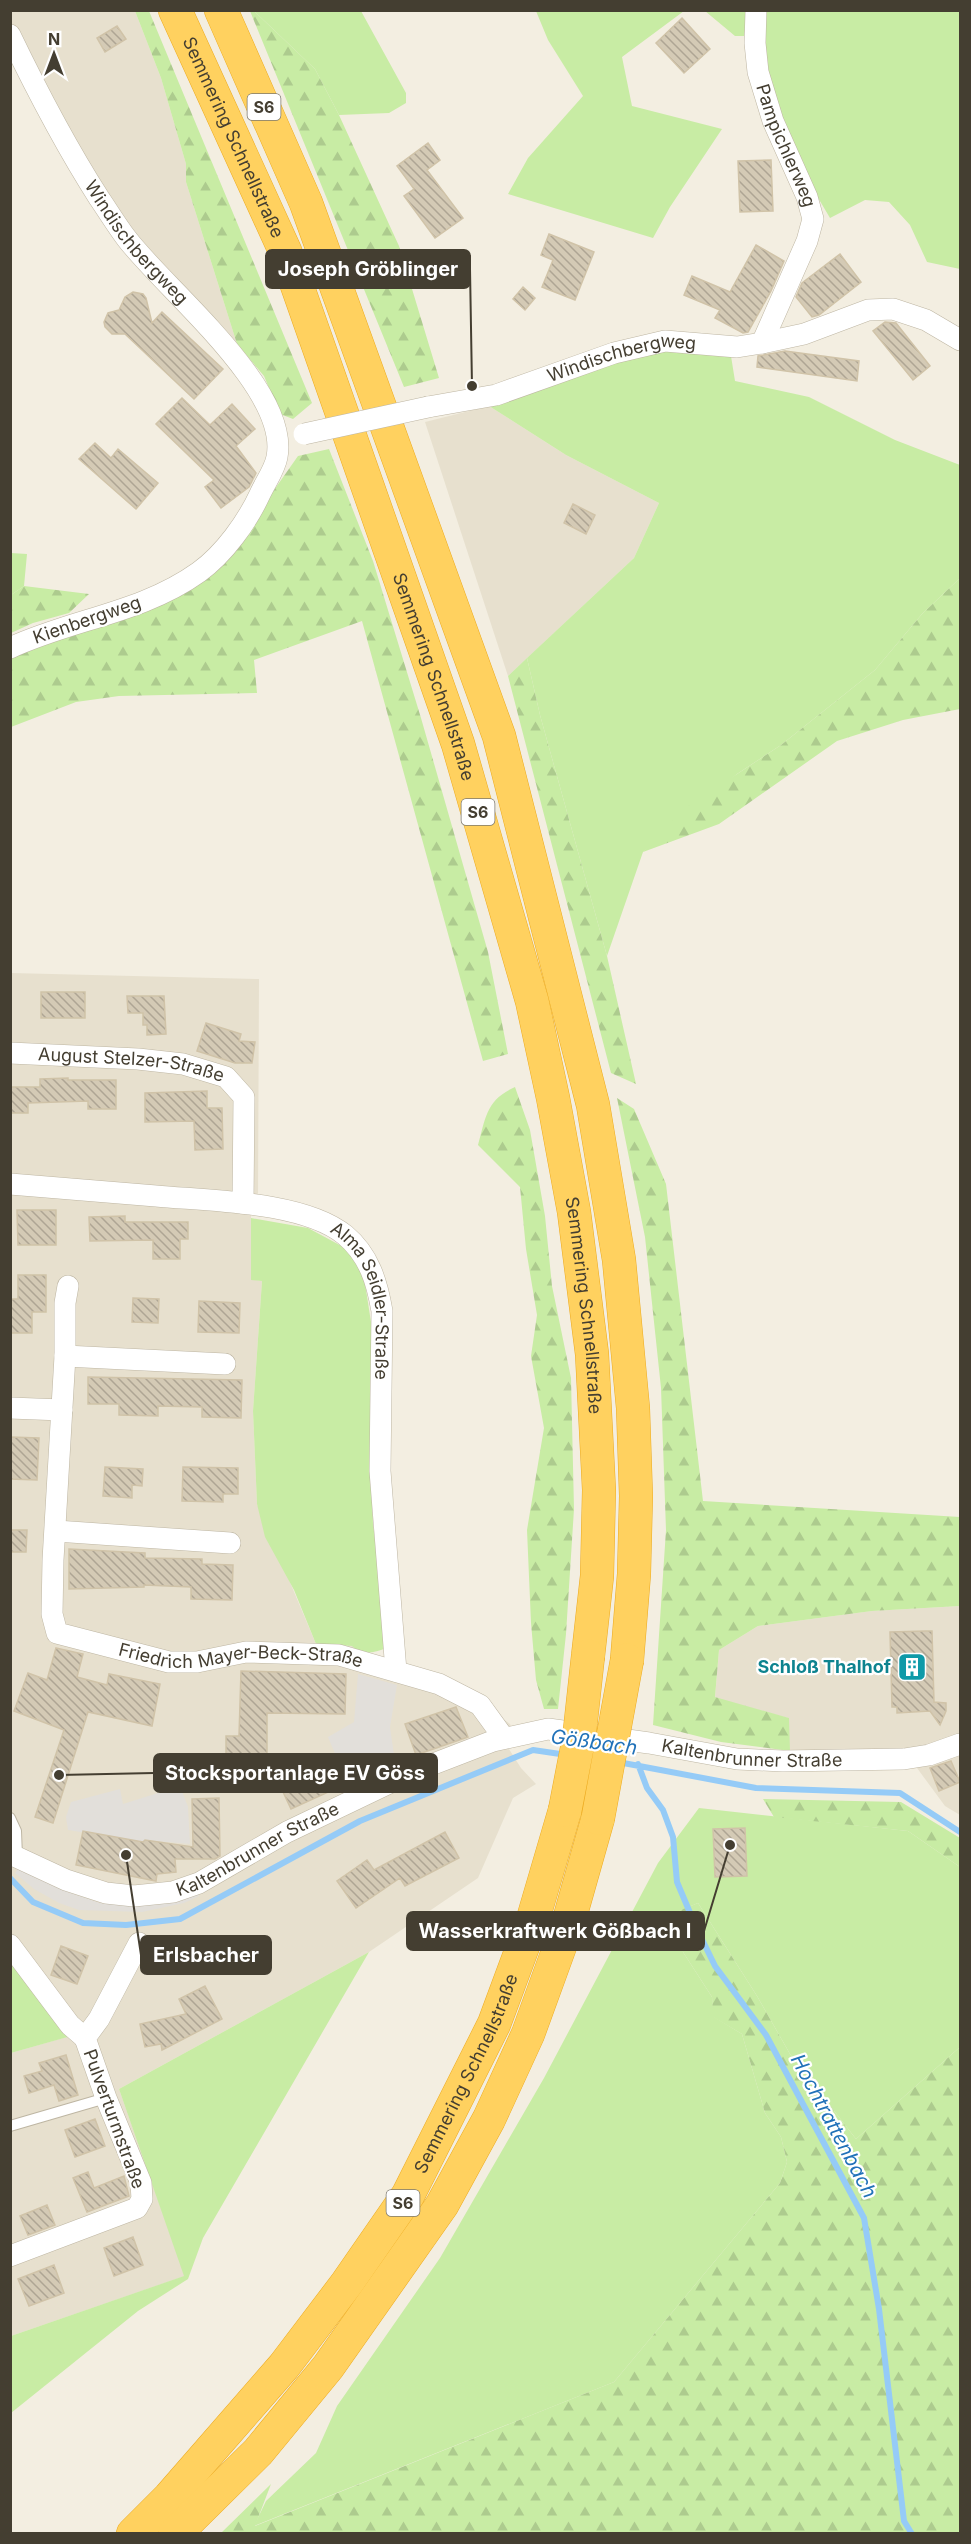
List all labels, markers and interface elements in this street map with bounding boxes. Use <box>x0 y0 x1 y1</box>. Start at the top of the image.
north arrow <box>24 24 84 84</box>
text: N <box>48 29 60 49</box>
street label: Semmering Schnellstraße <box>179 33 289 241</box>
street label: Pampichlerweg <box>752 81 820 209</box>
road number: S6 <box>248 94 280 120</box>
street label: Windischbergweg <box>81 176 193 308</box>
callout: Joseph Gröblinger <box>266 250 470 288</box>
text: Joseph Gröblinger <box>278 257 458 281</box>
street label: Windischbergweg <box>544 330 697 386</box>
street label: Semmering Schnellstraße <box>389 570 479 783</box>
street label: Kienbergweg <box>30 591 144 648</box>
road number: S6 <box>462 799 494 825</box>
street label: August Stelzer-Straße <box>38 1043 227 1086</box>
street label: Semmering Schnellstraße <box>561 1195 606 1415</box>
street label: Alma Seidler-Straße <box>327 1217 393 1380</box>
street label: Friedrich Mayer-Beck-Straße <box>117 1638 366 1672</box>
building icon: Schloß Thalhof <box>896 1651 928 1683</box>
place label: Schloß Thalhof <box>757 1656 891 1677</box>
water label: Gößbach <box>549 1724 639 1760</box>
street label: Kaltenbrunner Straße <box>660 1735 843 1771</box>
callout: Stocksportanlage EV Göss <box>154 1754 437 1792</box>
text: Stocksportanlage EV Göss <box>165 1761 425 1785</box>
street label: Kaltenbrunner Straße <box>173 1798 342 1900</box>
callout: Wasserkraftwerk Gößbach I <box>407 1912 704 1950</box>
text: Wasserkraftwerk Gößbach I <box>419 1919 691 1943</box>
callout: Erlsbacher <box>141 1936 271 1974</box>
text: Erlsbacher <box>153 1943 259 1967</box>
street label: Semmering Schnellstraße <box>410 1971 522 2177</box>
street label: Pulverturmstraße <box>79 2046 149 2192</box>
water label: Hochtrattenbach <box>786 2050 882 2202</box>
road number: S6 <box>386 2190 420 2216</box>

